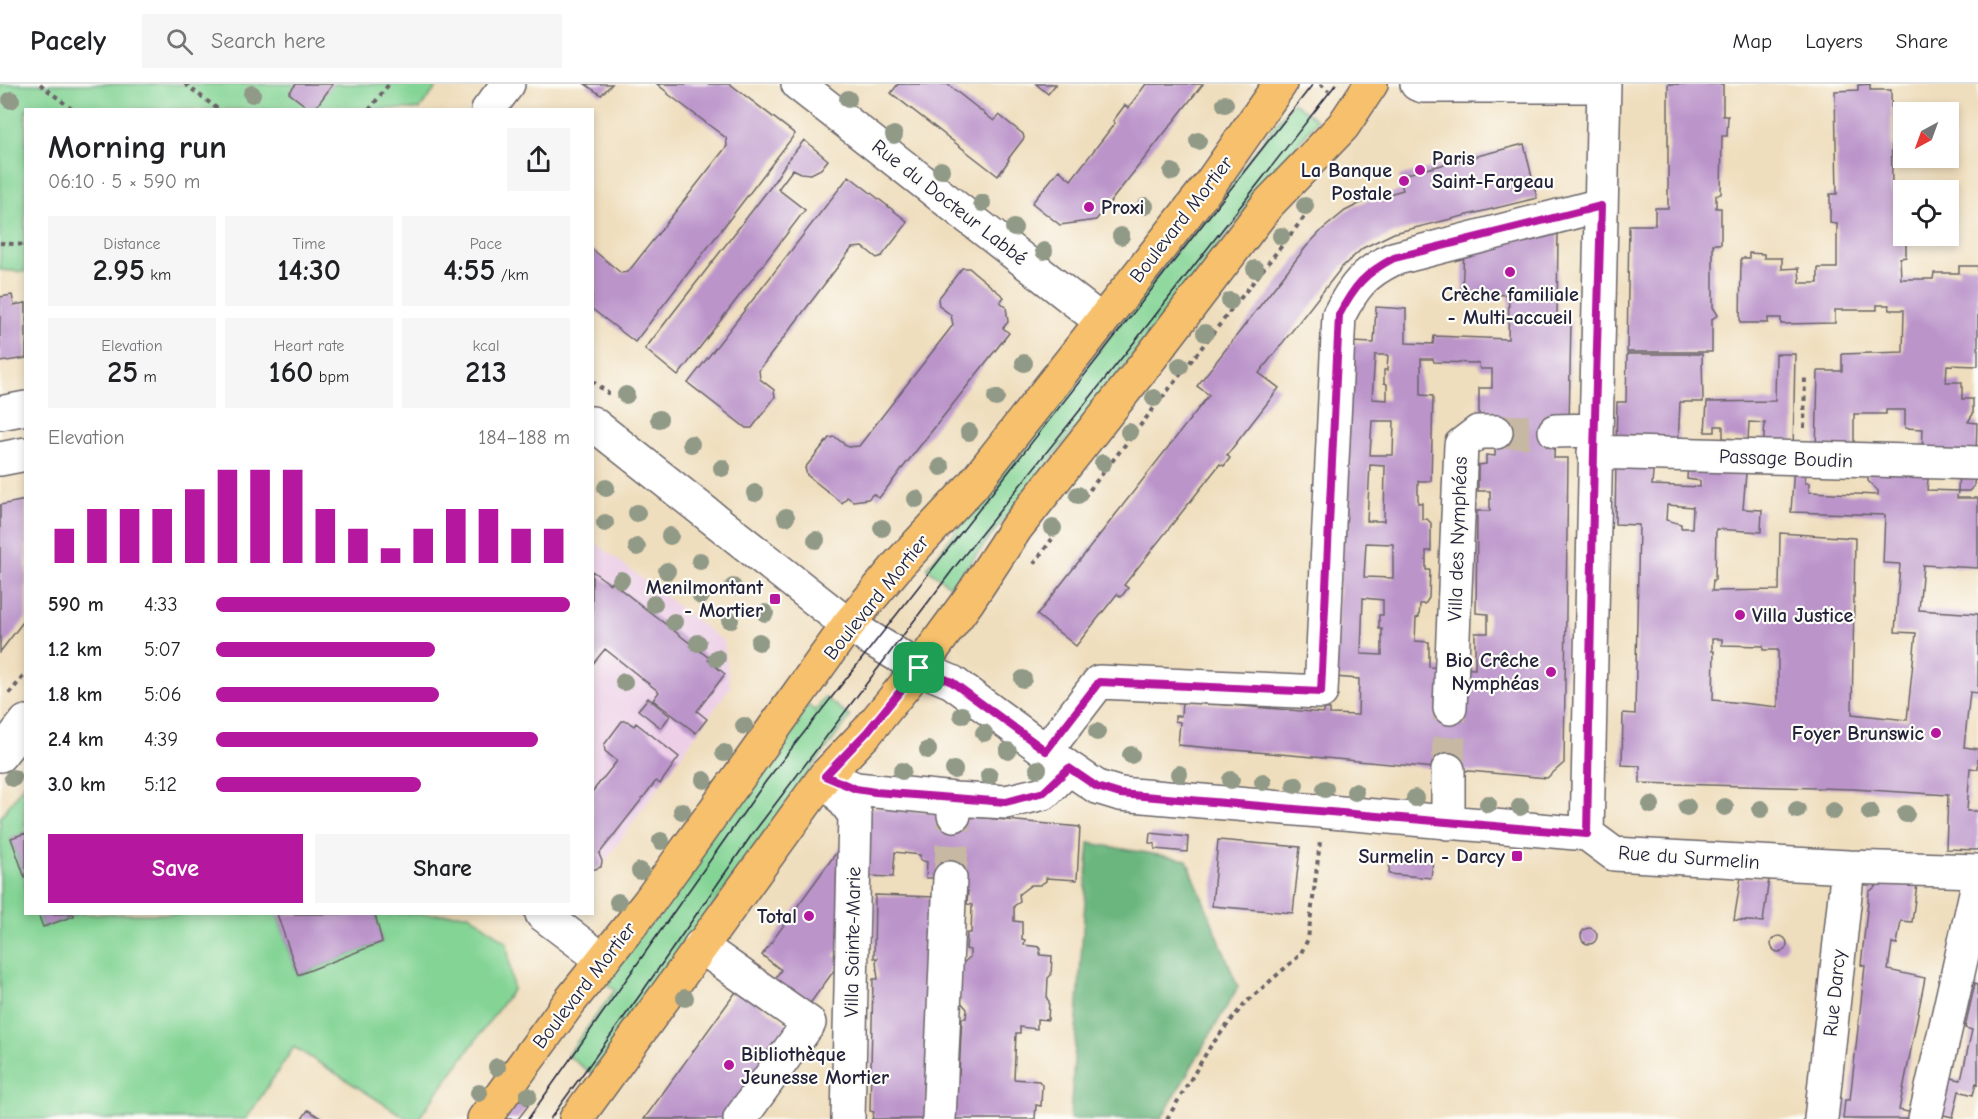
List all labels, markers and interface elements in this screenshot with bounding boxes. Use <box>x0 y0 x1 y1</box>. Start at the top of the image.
search box <box>142 14 562 68</box>
text: Pacely <box>30 25 106 57</box>
icon: search <box>163 25 196 58</box>
text: Search here <box>211 28 326 54</box>
text: Map <box>1733 29 1772 53</box>
text: Layers <box>1805 29 1863 53</box>
text: Share <box>1896 29 1948 53</box>
north arrow <box>1893 102 1959 168</box>
map controls <box>1893 102 1959 246</box>
text: Morning run <box>48 128 227 166</box>
button: share <box>507 128 570 191</box>
street label: Rue du Docteur Labbé <box>868 135 1032 270</box>
place label: Paris Saint-Fargeau <box>1432 147 1554 193</box>
street label: Boulevard Mortier <box>1125 152 1238 287</box>
place label: La Banque Postale <box>1301 159 1392 205</box>
marker: Paris Saint-Fargeau <box>1413 163 1427 177</box>
text: 06:10 · 5 × 590 m <box>48 170 200 193</box>
marker: La Banque Postale <box>1397 174 1411 188</box>
button: locate <box>1893 180 1959 246</box>
place label: Proxi <box>1101 196 1144 219</box>
marker: Proxi <box>1082 200 1096 214</box>
text: Distance <box>103 235 161 253</box>
text: Time <box>292 235 326 253</box>
text: Pace <box>470 235 502 253</box>
text: 2.95 <box>93 253 145 288</box>
text: 14:30 <box>277 253 341 288</box>
text: 4:55 <box>443 253 495 288</box>
marker: Crèche familiale - Multi-accueil <box>1503 265 1517 279</box>
text: km <box>145 266 171 284</box>
text: /km <box>495 266 529 284</box>
place label: Crèche familiale - Multi-accueil <box>1441 283 1579 329</box>
text: Elevation <box>101 337 163 355</box>
text: Heart rate <box>274 337 344 355</box>
text: kcal <box>473 337 499 355</box>
text: 25 <box>107 355 138 390</box>
text: 160 <box>269 355 314 390</box>
text: 213 <box>465 355 507 390</box>
text: m <box>138 368 157 386</box>
text: bpm <box>314 368 349 386</box>
text: Elevation <box>48 426 125 449</box>
text: 184–188 m <box>478 426 570 449</box>
street label: Passage Boudin <box>1718 445 1853 472</box>
street label: Villa des Nymphéas <box>1443 456 1472 622</box>
street label: Boulevard Mortier <box>819 530 934 664</box>
place label: Menilmontant - Mortier <box>646 576 763 622</box>
marker: Menilmontant - Mortier <box>768 592 782 606</box>
text: 590 m <box>48 593 104 616</box>
text: 4:33 <box>144 593 178 616</box>
place label: Villa Justice <box>1752 604 1853 627</box>
marker: Villa Justice <box>1733 608 1747 622</box>
text: 1.2 km <box>48 638 102 661</box>
text: 5:07 <box>144 638 180 661</box>
pin <box>893 642 944 693</box>
place label: Bio Crêche Nymphéas <box>1445 649 1539 695</box>
icon: arrive <box>902 651 935 684</box>
marker: Bio Crêche Nymphéas <box>1544 665 1558 679</box>
text: 1.8 km <box>48 683 103 706</box>
text: 5:06 <box>144 683 181 706</box>
place label: Foyer Brunswic <box>1792 722 1925 745</box>
marker: Foyer Brunswic <box>1929 726 1943 740</box>
text: 2.4 km <box>48 728 104 751</box>
text: 4:39 <box>144 728 178 751</box>
text: 3.0 km <box>48 773 106 796</box>
text: 5:12 <box>144 773 177 796</box>
button: Save <box>48 834 303 903</box>
button: Share <box>315 834 570 903</box>
street label: Rue du Surmelin <box>1617 841 1761 874</box>
place label: Surmelin - Darcy <box>1358 845 1506 868</box>
marker: Surmelin - Darcy <box>1510 849 1524 863</box>
street label: Villa Sainte-Marie <box>840 866 865 1018</box>
place label: Total <box>757 905 797 928</box>
marker: Total <box>802 909 816 923</box>
street label: Boulevard Mortier <box>528 918 641 1053</box>
street label: Rue Darcy <box>1818 948 1851 1038</box>
place label: Bibliothèque Jeunesse Mortier <box>741 1043 889 1089</box>
marker: Bibliothèque Jeunesse Mortier <box>722 1058 736 1072</box>

